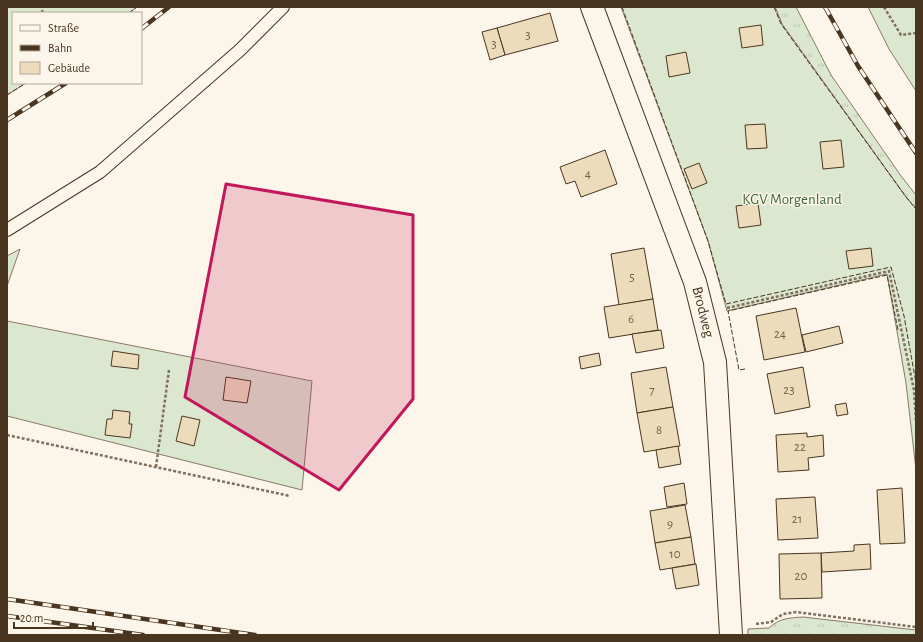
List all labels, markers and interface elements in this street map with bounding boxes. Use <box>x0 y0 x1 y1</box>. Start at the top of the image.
legend <box>12 12 142 84</box>
text: Straße <box>48 22 79 34</box>
house number: 3 <box>525 29 531 42</box>
house number: 3 <box>491 38 497 51</box>
text: Bahn <box>48 42 72 54</box>
text: Gebäude <box>48 62 90 74</box>
house number: 4 <box>585 168 591 181</box>
park label: KGV Morgenland <box>742 192 842 207</box>
house number: 5 <box>629 271 635 284</box>
street label: Brodweg <box>689 285 717 340</box>
house number: 6 <box>628 313 634 326</box>
house number: 24 <box>774 328 786 341</box>
house number: 7 <box>649 384 655 397</box>
house number: 23 <box>783 384 795 397</box>
house number: 8 <box>656 424 662 437</box>
house number: 22 <box>794 441 806 454</box>
house number: 21 <box>792 513 802 526</box>
house number: 9 <box>667 518 673 531</box>
house number: 10 <box>669 548 681 561</box>
house number: 20 <box>795 570 808 583</box>
scale bar <box>14 604 93 630</box>
text: 20 m <box>20 612 43 624</box>

